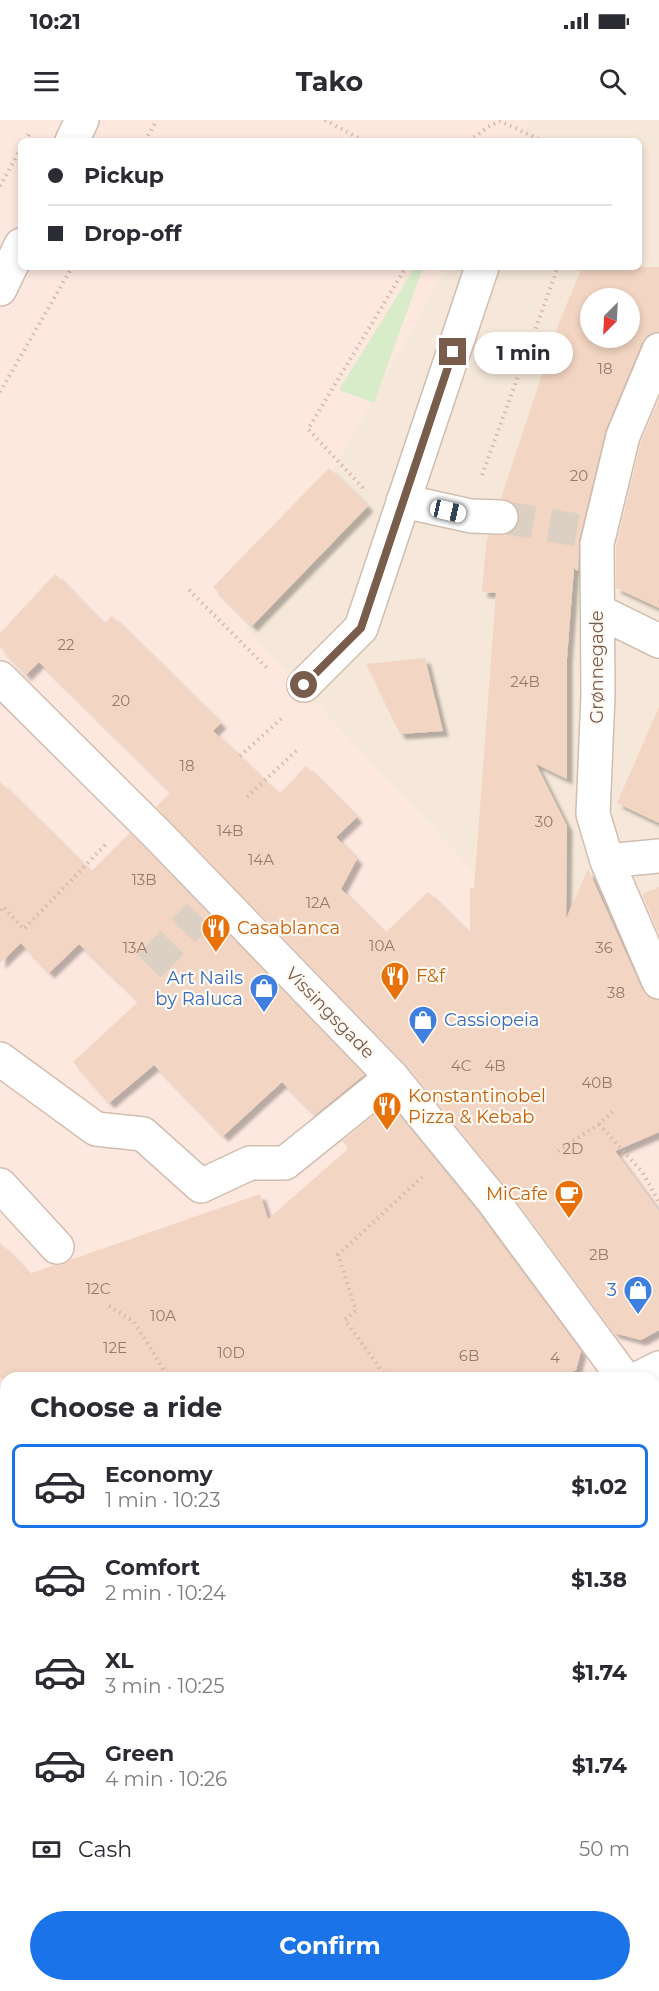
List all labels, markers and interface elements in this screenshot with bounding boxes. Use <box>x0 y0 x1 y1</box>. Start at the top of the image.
text: 10:21 <box>30 8 81 35</box>
icon: menu <box>30 65 63 98</box>
text: Tako <box>296 65 363 98</box>
icon: search <box>596 65 629 98</box>
text: Pickup <box>84 162 164 189</box>
text: Drop-off <box>84 220 182 247</box>
north arrow <box>580 288 640 348</box>
map controls <box>580 288 640 348</box>
callout: 1 min <box>474 331 573 373</box>
route end <box>439 338 466 365</box>
text: 1 min <box>496 341 551 365</box>
house number: 18 <box>598 359 613 378</box>
house number: 20 <box>570 466 588 485</box>
car <box>428 498 468 524</box>
street label: Grønnegade <box>586 610 608 724</box>
house number: 22 <box>57 635 75 654</box>
route start <box>290 671 317 698</box>
house number: 24B <box>510 672 540 691</box>
house number: 20 <box>112 691 130 710</box>
house number: 18 <box>180 756 195 775</box>
house number: 30 <box>535 812 553 831</box>
house number: 14B <box>217 821 243 840</box>
house number: 14A <box>248 850 274 869</box>
house number: 13B <box>131 870 157 889</box>
house number: 12A <box>306 893 331 912</box>
restaurant icon: Casablanca <box>200 912 232 954</box>
place label: Casablanca <box>237 917 340 939</box>
house number: 10A <box>369 936 395 955</box>
house number: 13A <box>123 938 148 957</box>
house number: 36 <box>595 938 613 957</box>
restaurant icon: F&f <box>379 960 411 1002</box>
street label: Vissingsgade <box>281 963 379 1063</box>
place label: F&f <box>416 965 446 987</box>
place label: Art Nails by Raluca <box>155 967 243 1010</box>
shop icon: Art Nails by Raluca <box>248 972 280 1014</box>
house number: 38 <box>607 983 625 1002</box>
shop icon: Cassiopeia <box>407 1004 439 1046</box>
place label: Cassiopeia <box>444 1009 539 1031</box>
house number: 4C <box>451 1056 472 1075</box>
house number: 4B <box>484 1056 506 1075</box>
house number: 40B <box>581 1073 613 1092</box>
place label: Konstantinobel Pizza & Kebab <box>408 1085 546 1128</box>
restaurant icon: Konstantinobel Pizza & Kebab <box>371 1090 403 1132</box>
house number: 2D <box>563 1139 583 1158</box>
cafe icon: MiCafe <box>553 1178 585 1220</box>
place label: MiCafe <box>486 1183 548 1205</box>
house number: 2B <box>589 1245 609 1264</box>
shop icon: 3 <box>622 1274 654 1316</box>
house number: 12C <box>86 1279 111 1298</box>
place label: 3 <box>607 1279 617 1301</box>
house number: 10A <box>150 1306 176 1325</box>
house number: 12E <box>103 1338 127 1357</box>
house number: 10D <box>217 1343 245 1362</box>
house number: 6B <box>459 1346 479 1365</box>
house number: 4 <box>550 1348 560 1367</box>
text: Choose a ride <box>30 1391 222 1424</box>
icon: car <box>33 1459 87 1513</box>
text: Economy <box>105 1461 213 1488</box>
text: $1.02 <box>571 1473 627 1500</box>
text: 1 min · 10:23 <box>105 1488 220 1512</box>
icon: car <box>33 1552 87 1606</box>
text: Comfort <box>105 1554 200 1581</box>
text: $1.38 <box>571 1566 627 1593</box>
text: 2 min · 10:24 <box>105 1581 226 1605</box>
icon: car <box>33 1645 87 1699</box>
text: XL <box>105 1647 134 1674</box>
text: $1.74 <box>572 1659 627 1686</box>
text: 3 min · 10:25 <box>105 1674 225 1698</box>
icon: car <box>33 1738 87 1792</box>
text: Green <box>105 1740 174 1767</box>
text: $1.74 <box>572 1752 627 1779</box>
text: 4 min · 10:26 <box>105 1767 227 1791</box>
icon: cash <box>30 1833 63 1866</box>
text: Cash <box>78 1836 132 1863</box>
text: 50 m <box>579 1837 630 1861</box>
button: Confirm <box>30 1911 630 1980</box>

